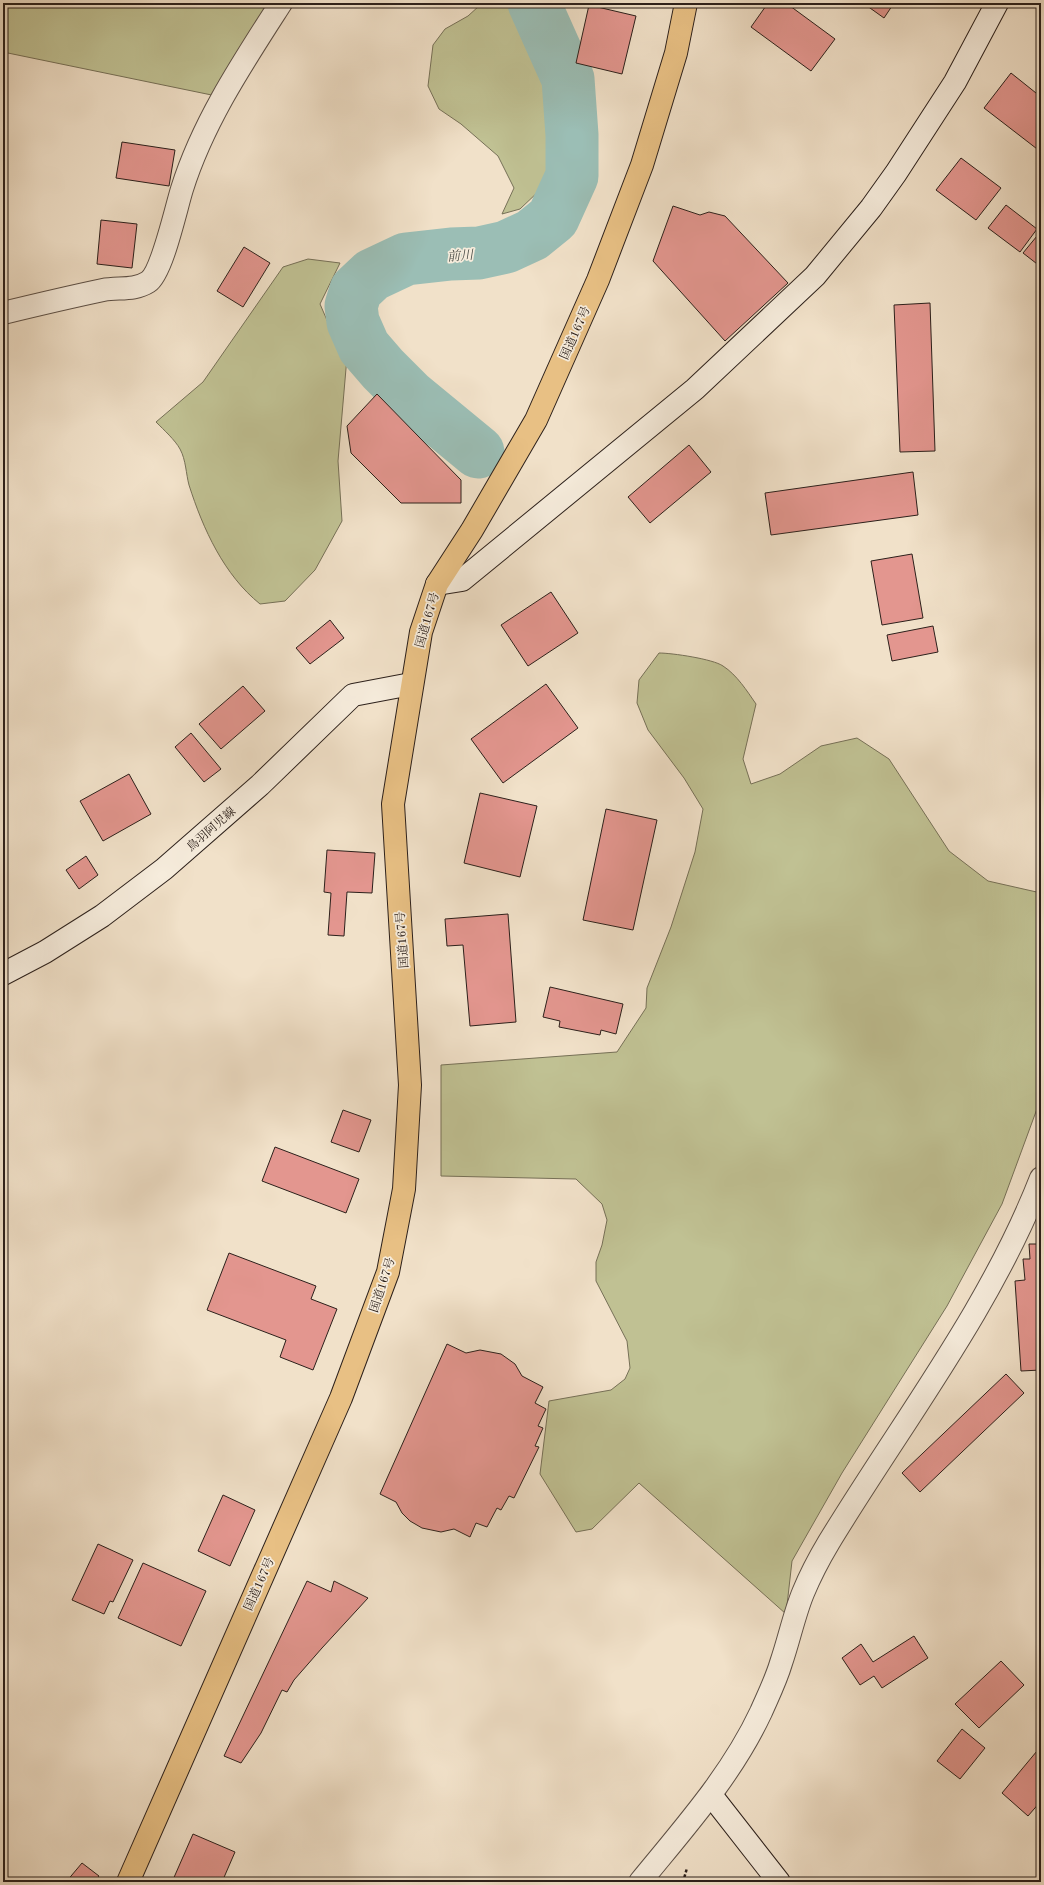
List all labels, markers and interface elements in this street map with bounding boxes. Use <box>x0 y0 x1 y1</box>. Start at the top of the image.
water label: 前川 <box>447 248 476 264</box>
street label: 国道167号 <box>557 304 593 362</box>
street label: 国道167号 <box>412 591 442 649</box>
street label: 鳥羽阿児線 <box>184 804 238 854</box>
street label: 国道167号 <box>393 911 411 969</box>
street label: 国道167号 <box>367 1256 397 1314</box>
street label: 国道167号 <box>241 1555 277 1613</box>

